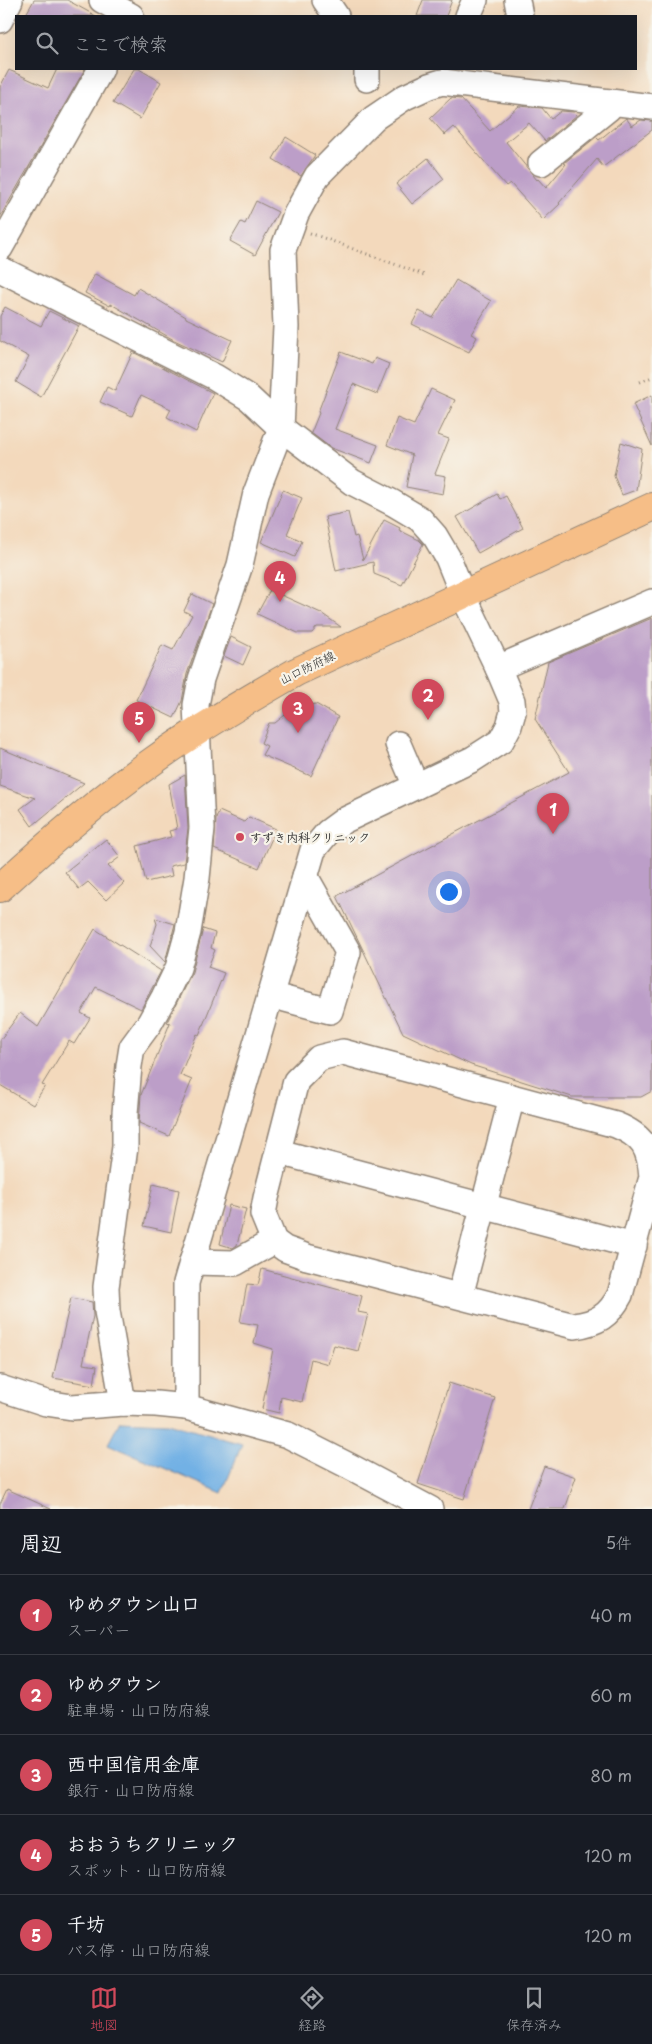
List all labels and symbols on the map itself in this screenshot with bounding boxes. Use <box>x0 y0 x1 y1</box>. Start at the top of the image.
pin: 4 <box>264 561 296 602</box>
street label: 山口防府線 <box>276 646 338 688</box>
pin: 2 <box>412 679 444 720</box>
pin: 3 <box>282 692 314 733</box>
pin: 5 <box>123 702 155 743</box>
pin: 1 <box>537 793 569 834</box>
place label: すずき内科クリニック <box>250 828 370 846</box>
marker: すずき内科クリニック <box>234 831 246 843</box>
your location <box>436 879 462 905</box>

